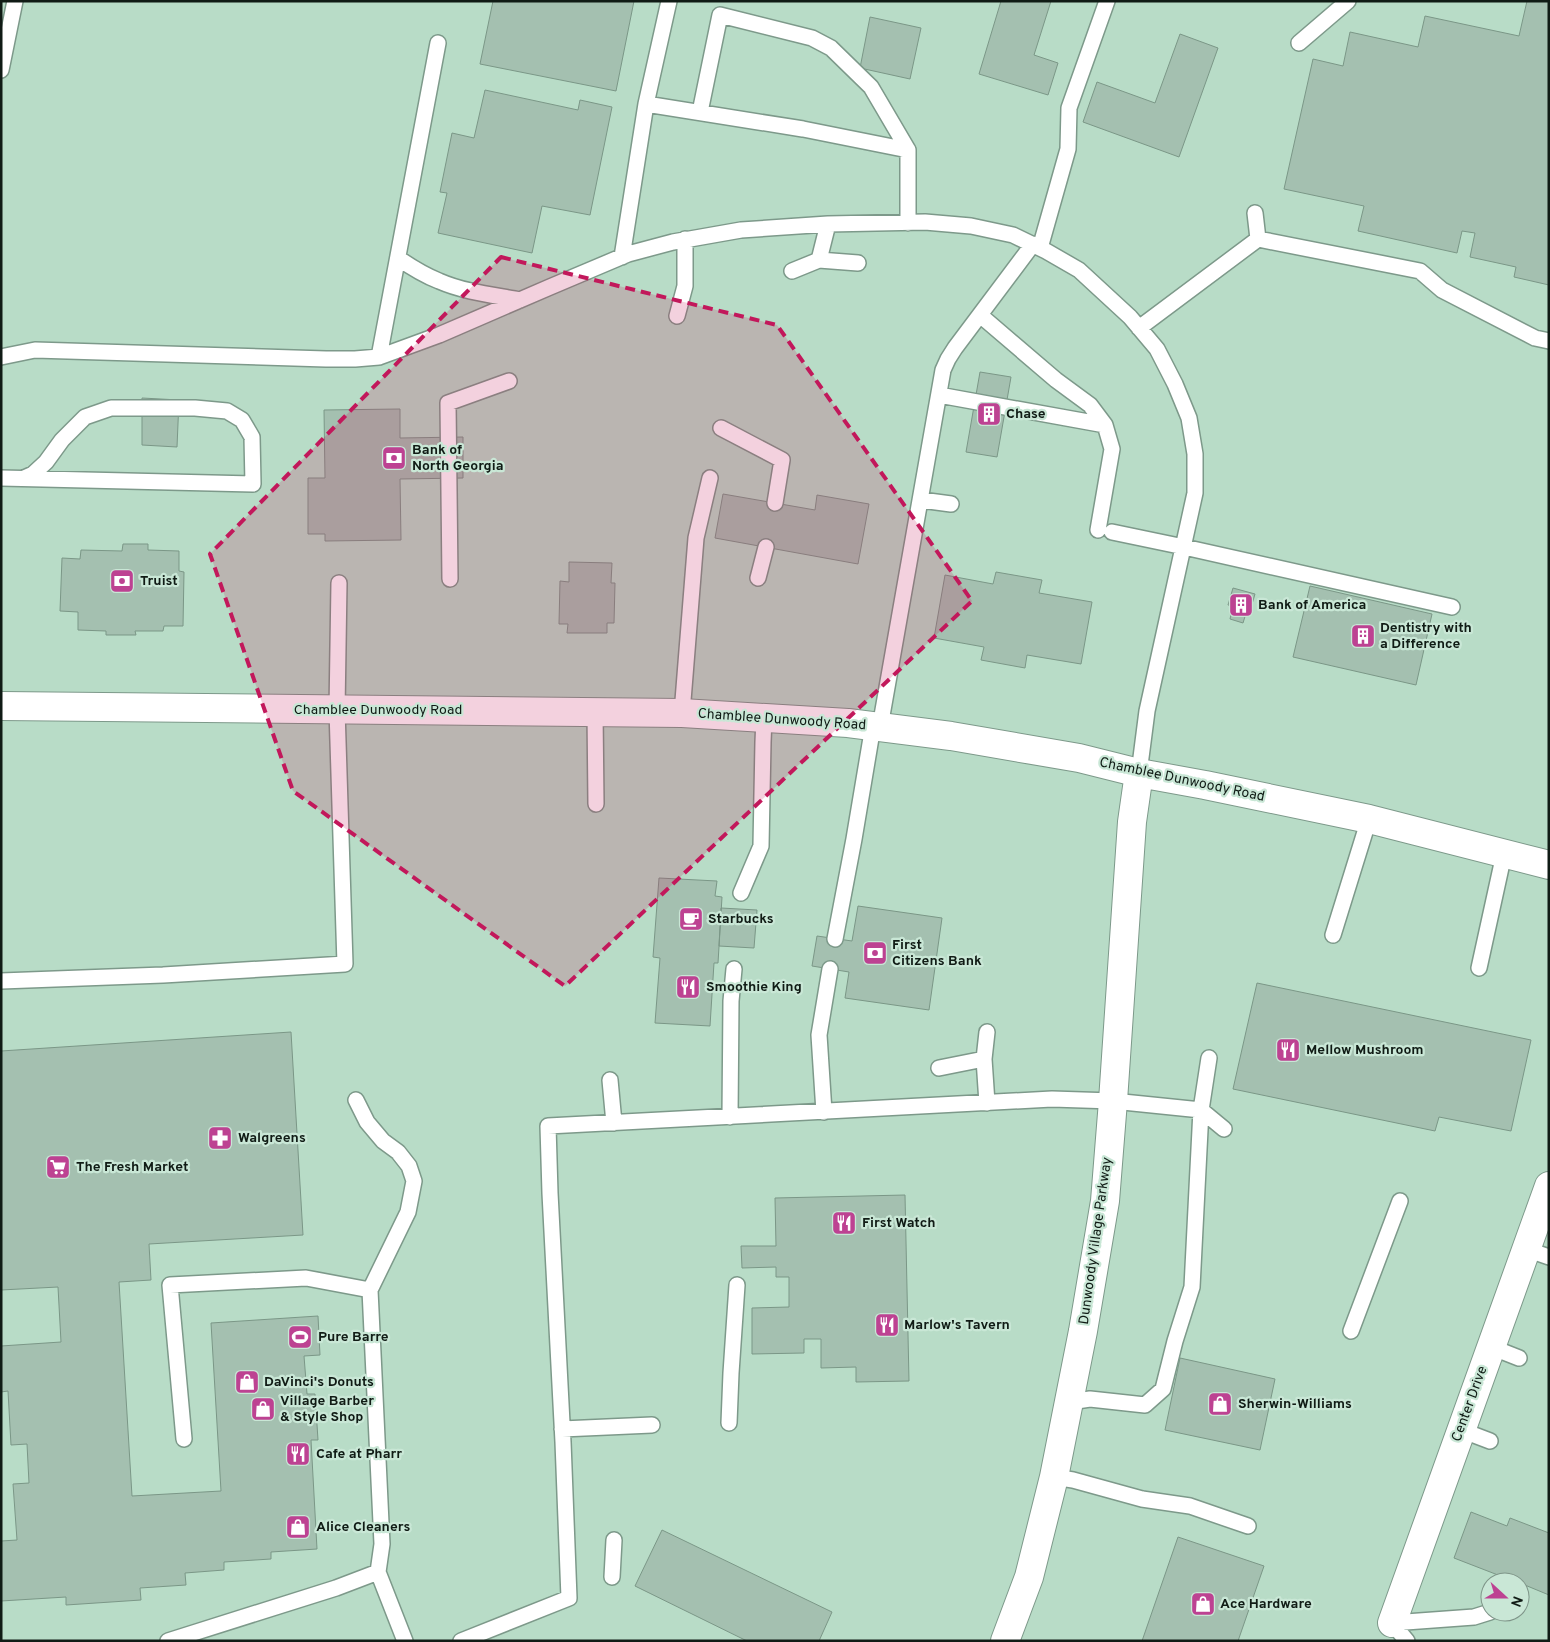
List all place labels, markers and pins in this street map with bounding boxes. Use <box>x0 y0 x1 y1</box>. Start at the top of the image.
building icon: Chase <box>976 401 1002 427</box>
place label: Chase <box>1006 406 1046 423</box>
place label: Bank of North Georgia <box>412 442 503 475</box>
bank icon: Bank of North Georgia <box>381 445 407 471</box>
bank icon: Truist <box>109 568 135 594</box>
place label: Truist <box>140 573 178 590</box>
building icon: Bank of America <box>1228 592 1254 618</box>
place label: Bank of America <box>1258 597 1366 614</box>
place label: Dentistry with a Difference <box>1380 620 1472 653</box>
building icon: Dentistry with a Difference <box>1350 623 1376 649</box>
cafe icon: Starbucks <box>678 906 704 932</box>
place label: Starbucks <box>708 911 774 928</box>
place label: First Citizens Bank <box>892 937 982 970</box>
bank icon: First Citizens Bank <box>862 940 888 966</box>
restaurant icon: Smoothie King <box>675 974 701 1000</box>
place label: Smoothie King <box>706 979 802 996</box>
restaurant icon: Mellow Mushroom <box>1275 1037 1301 1063</box>
place label: Mellow Mushroom <box>1306 1042 1424 1059</box>
pharmacy icon: Walgreens <box>207 1125 233 1151</box>
place label: Walgreens <box>238 1130 306 1147</box>
supermarket icon: The Fresh Market <box>45 1154 71 1180</box>
place label: The Fresh Market <box>76 1159 189 1176</box>
restaurant icon: First Watch <box>831 1210 857 1236</box>
place label: First Watch <box>862 1215 936 1232</box>
restaurant icon: Marlow's Tavern <box>874 1312 900 1338</box>
place label: Marlow's Tavern <box>904 1317 1010 1334</box>
sports icon: Pure Barre <box>287 1324 313 1350</box>
place label: Pure Barre <box>318 1329 389 1346</box>
shop icon: DaVinci's Donuts <box>234 1369 260 1395</box>
place label: DaVinci's Donuts <box>264 1374 374 1391</box>
shop icon: Sherwin-Williams <box>1207 1391 1233 1417</box>
place label: Village Barber & Style Shop <box>280 1393 374 1426</box>
shop icon: Village Barber & Style Shop <box>250 1396 276 1422</box>
place label: Sherwin-Williams <box>1238 1396 1352 1413</box>
restaurant icon: Cafe at Pharr <box>285 1441 311 1467</box>
place label: Cafe at Pharr <box>316 1446 402 1463</box>
shop icon: Alice Cleaners <box>285 1514 311 1540</box>
place label: Alice Cleaners <box>316 1519 410 1536</box>
shop icon: Ace Hardware <box>1190 1591 1216 1617</box>
place label: Ace Hardware <box>1220 1596 1312 1613</box>

